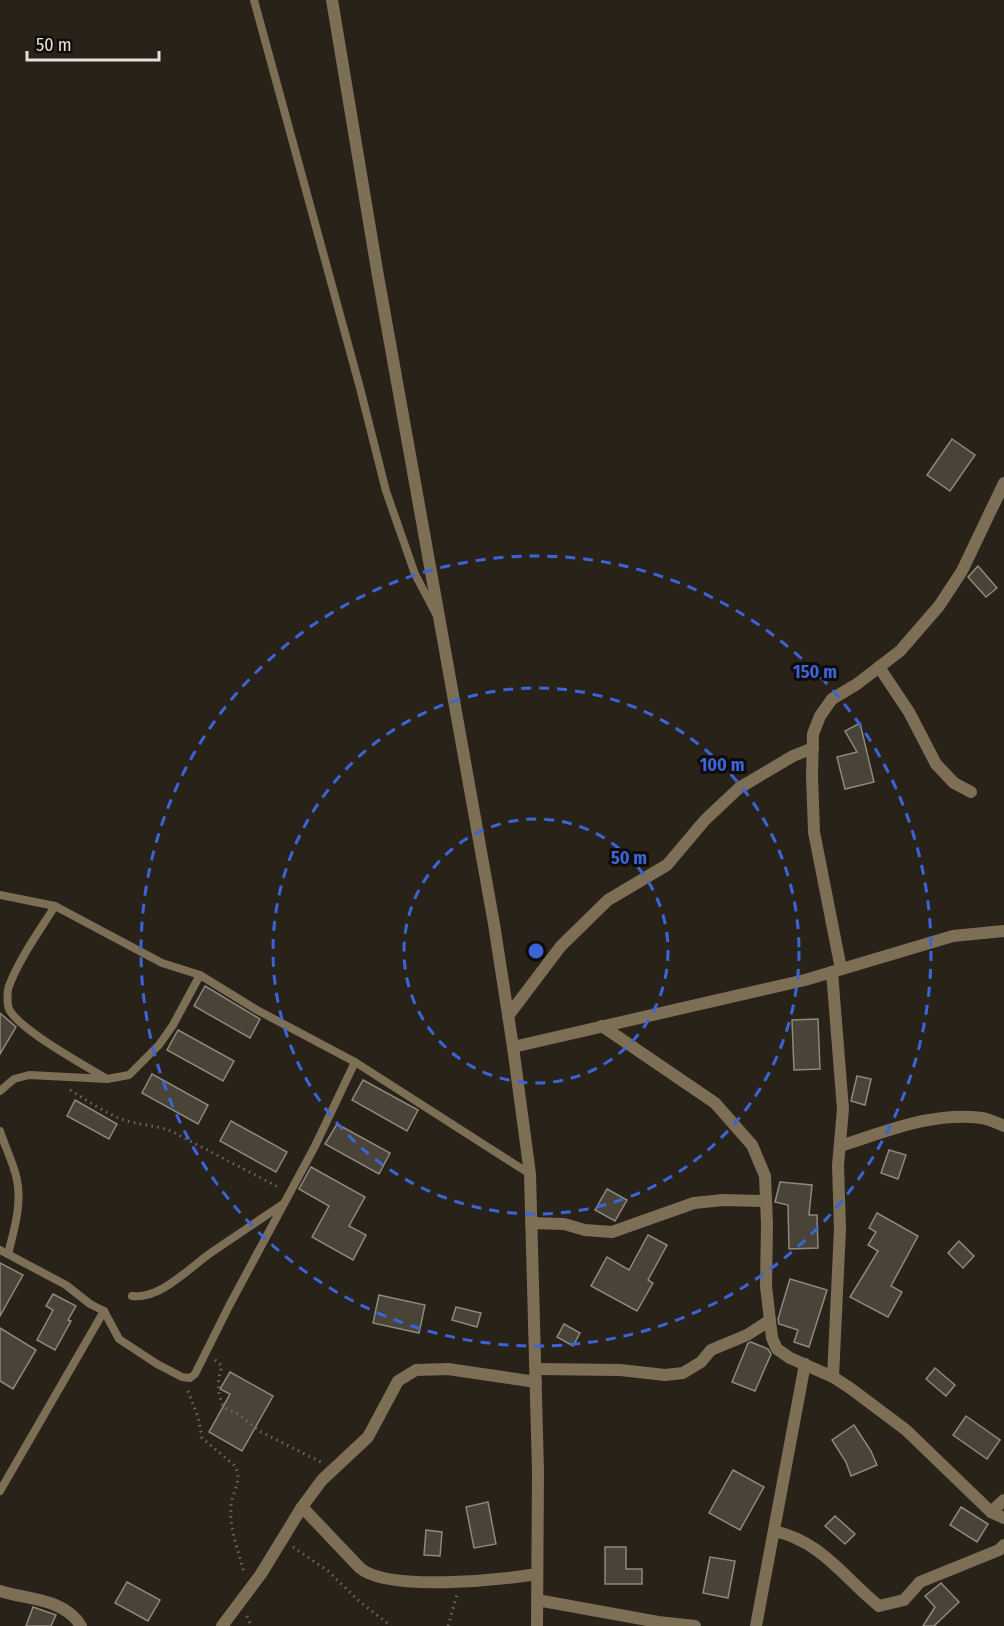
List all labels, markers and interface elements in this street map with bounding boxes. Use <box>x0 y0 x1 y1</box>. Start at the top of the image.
scale bar <box>27 24 159 62</box>
text: 50 m <box>36 34 72 56</box>
text: 150 m <box>793 661 837 683</box>
text: 100 m <box>700 754 744 776</box>
text: 50 m <box>611 847 647 869</box>
centre of rings <box>526 941 546 961</box>

